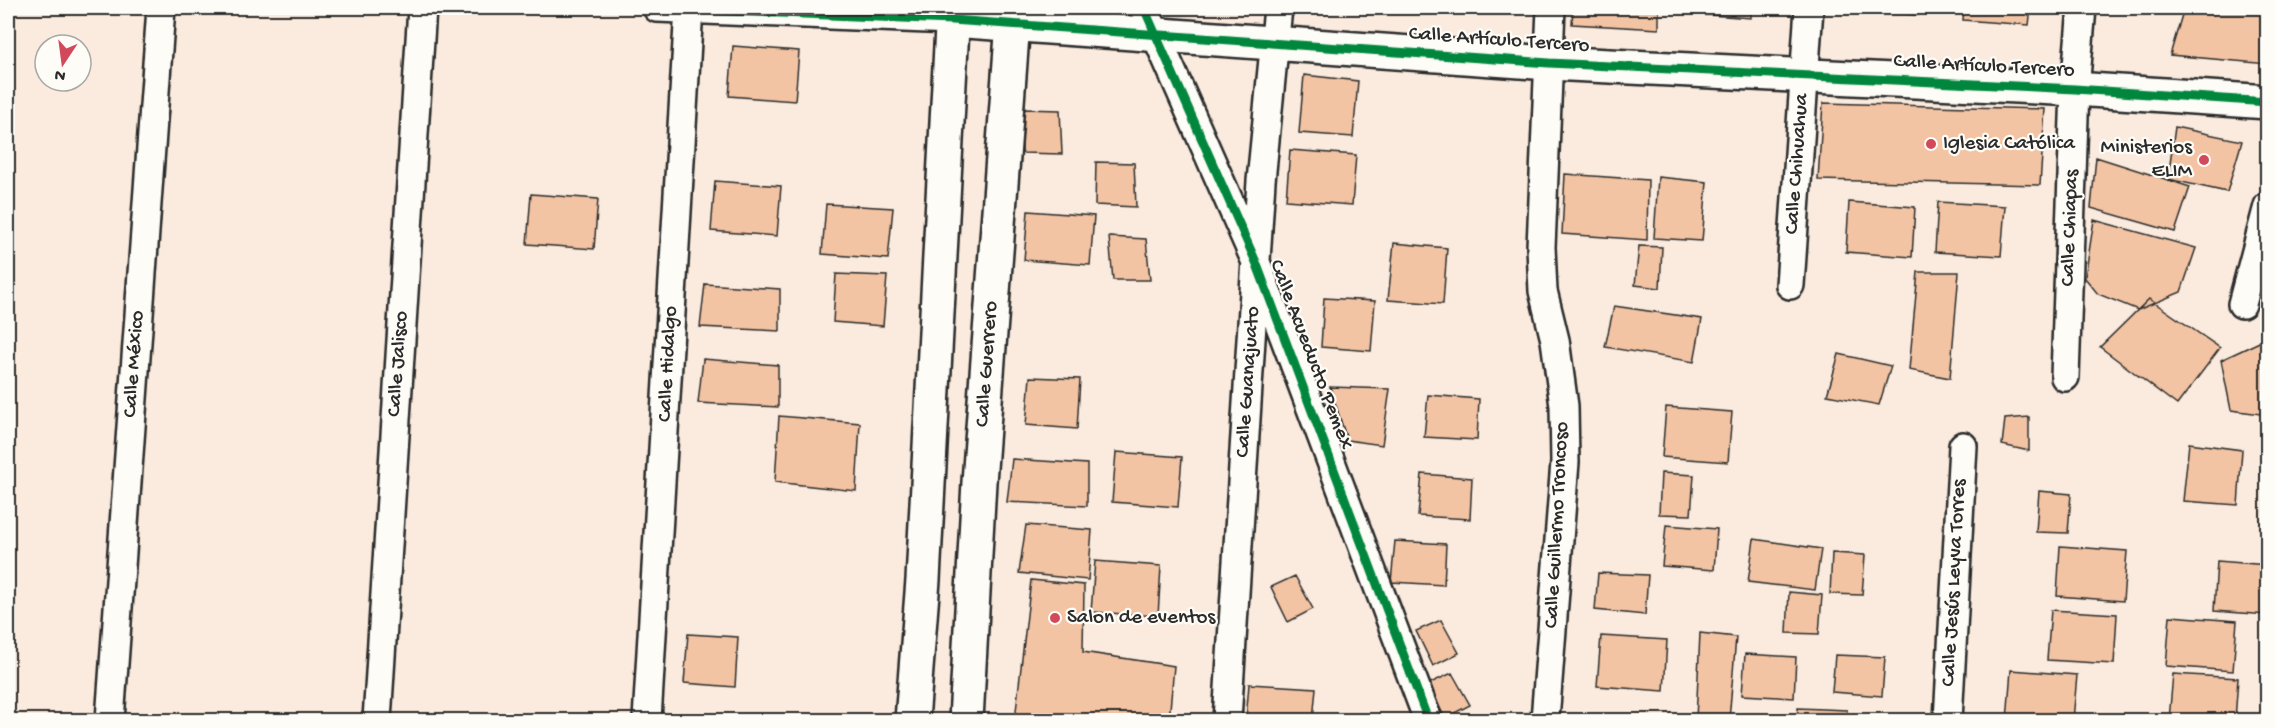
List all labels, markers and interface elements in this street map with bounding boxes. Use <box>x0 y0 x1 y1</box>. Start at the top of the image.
street label: Calle Artículo Tercero <box>1408 22 1590 60</box>
north arrow <box>33 33 93 93</box>
street label: Calle Artículo Tercero <box>1893 50 2075 84</box>
text: N <box>53 64 68 85</box>
street label: Calle Chihuahua <box>1781 92 1815 235</box>
place label: Iglesia Católica <box>1943 132 2076 157</box>
place label: Ministerios ELIM <box>2101 136 2193 185</box>
marker: Iglesia Católica <box>1924 137 1938 151</box>
marker: Ministerios ELIM <box>2197 153 2211 167</box>
street label: Calle Chiapas <box>2056 168 2086 287</box>
street label: Calle Acueducto Pemex <box>1262 257 1358 453</box>
street label: Calle Guerrero <box>971 300 1005 428</box>
street label: Calle Hidalgo <box>653 305 685 423</box>
street label: Calle Guanajuato <box>1231 305 1267 458</box>
street label: Calle México <box>119 310 151 418</box>
street label: Calle Jalisco <box>383 310 415 418</box>
street label: Calle Guillermo Troncoso <box>1540 421 1576 629</box>
street label: Calle Jesús Leyva Torres <box>1937 477 1973 687</box>
place label: Salon de eventos <box>1067 606 1216 631</box>
marker: Salon de eventos <box>1048 611 1062 625</box>

